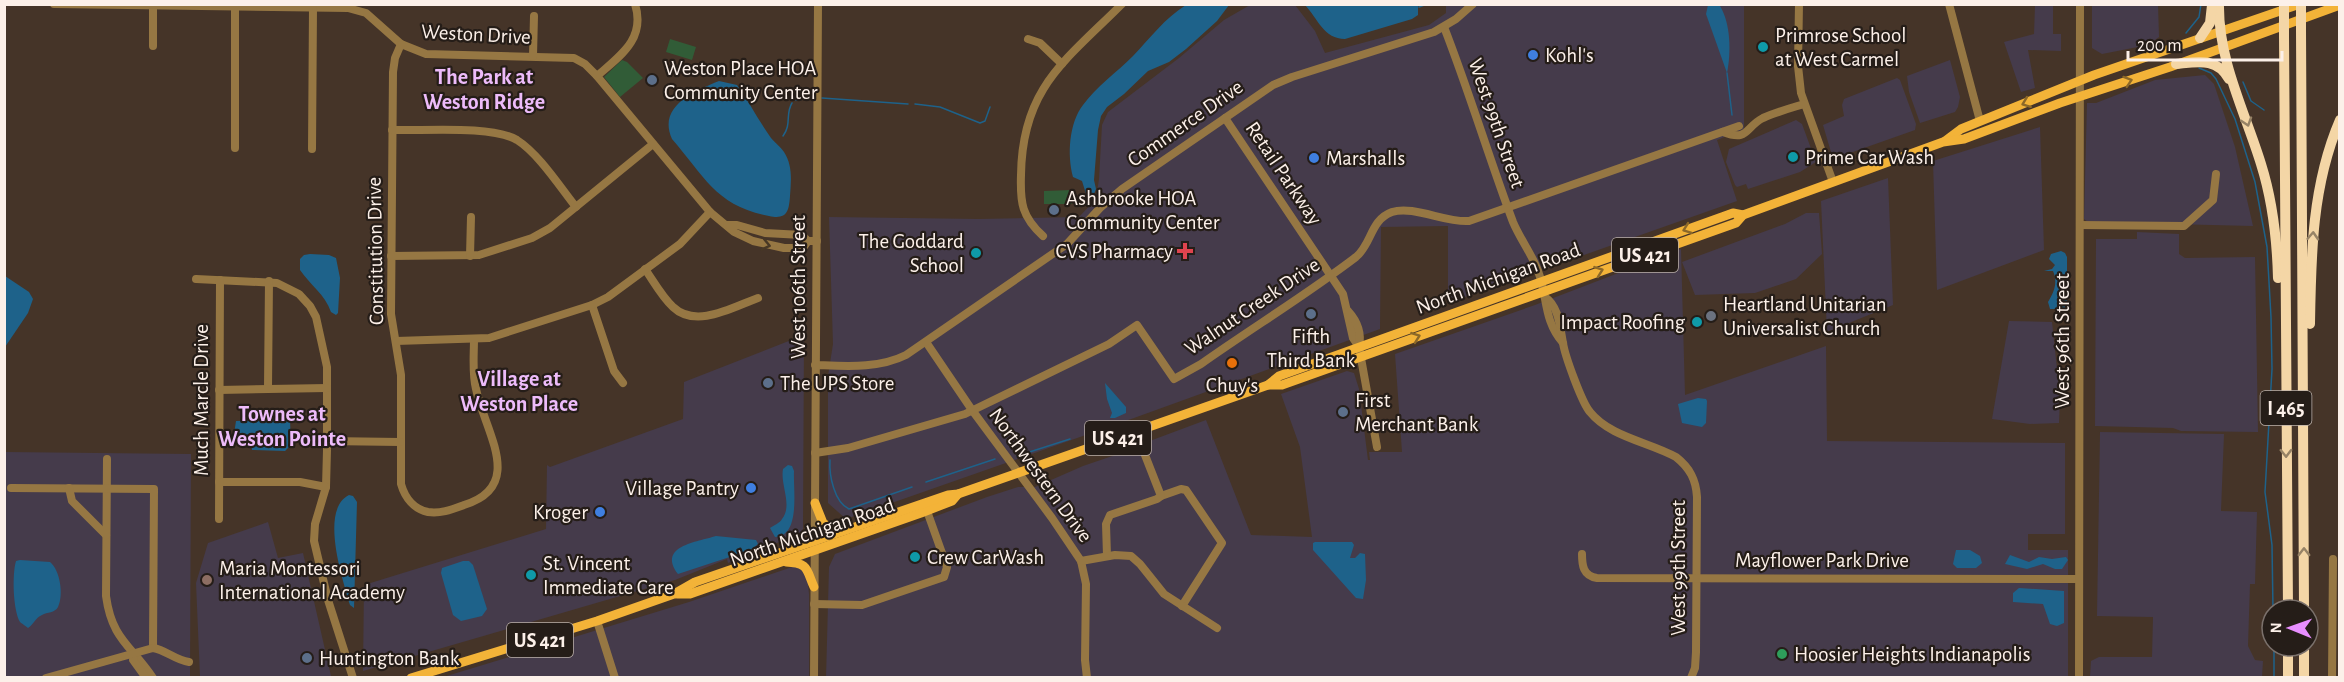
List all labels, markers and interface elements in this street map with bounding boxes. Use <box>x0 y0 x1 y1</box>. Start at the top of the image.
street label: Weston Drive <box>421 21 531 48</box>
scale bar <box>2128 24 2282 62</box>
place label: Primrose School at West Carmel <box>1775 25 1906 70</box>
text: 200 m <box>2137 37 2182 55</box>
marker: Primrose School at West Carmel <box>1756 40 1770 54</box>
place label: Kohl's <box>1545 45 1594 66</box>
marker: Kohl's <box>1526 48 1540 62</box>
street label: West 99th Street <box>1465 56 1529 191</box>
place label: Weston Place HOA Community Center <box>664 58 818 103</box>
district label: The Park at Weston Ridge <box>423 66 545 113</box>
marker: Weston Place HOA Community Center <box>645 73 659 87</box>
one-way arrow <box>2122 75 2133 88</box>
street label: Commerce Drive <box>1124 76 1247 171</box>
one-way arrow <box>2021 96 2032 108</box>
one-way arrow <box>2239 116 2252 127</box>
street label: Retail Parkway <box>1242 118 1326 229</box>
place label: Prime Car Wash <box>1805 147 1934 168</box>
place label: Marshalls <box>1326 148 1405 169</box>
marker: Prime Car Wash <box>1786 150 1800 164</box>
marker: Marshalls <box>1307 151 1321 165</box>
street label: Constitution Drive <box>364 177 387 325</box>
place label: Ashbrooke HOA Community Center <box>1066 188 1220 233</box>
marker: Ashbrooke HOA Community Center <box>1047 203 1061 217</box>
street label: West 106th Street <box>788 215 809 359</box>
one-way arrow <box>1682 222 1693 235</box>
place label: The Goddard School <box>858 231 964 276</box>
one-way arrow <box>2306 231 2319 240</box>
one-way arrow <box>761 237 771 250</box>
road number: US 421 <box>1612 238 1678 272</box>
street label: North Michigan Road <box>1413 239 1583 318</box>
place label: CVS Pharmacy <box>1056 241 1173 262</box>
marker: CVS Pharmacy <box>1178 244 1192 258</box>
marker: The Goddard School <box>969 246 983 260</box>
street label: Walnut Creek Drive <box>1181 254 1323 359</box>
one-way arrow <box>1593 266 1604 279</box>
street label: West 96th Street <box>2052 273 2073 409</box>
place label: Heartland Unitarian Universalist Church <box>1723 294 1886 339</box>
marker: Fifth Third Bank <box>1304 307 1318 321</box>
marker: Heartland Unitarian Universalist Church <box>1704 309 1718 323</box>
place label: Impact Roofing <box>1560 312 1686 333</box>
marker: Impact Roofing <box>1690 315 1704 329</box>
street label: Much Marcle Drive <box>191 324 212 476</box>
place label: Fifth Third Bank <box>1267 326 1356 371</box>
one-way arrow <box>1410 332 1421 345</box>
marker: Chuy's <box>1225 356 1239 370</box>
district label: Village at Weston Place <box>460 368 578 415</box>
place label: The UPS Store <box>780 373 894 394</box>
place label: Chuy's <box>1206 375 1258 396</box>
marker: The UPS Store <box>761 376 775 390</box>
place label: First Merchant Bank <box>1355 390 1479 435</box>
road number: I 465 <box>2260 391 2312 425</box>
district label: Townes at Weston Pointe <box>218 403 346 450</box>
street label: Northwestern Drive <box>985 404 1096 546</box>
marker: First Merchant Bank <box>1336 405 1350 419</box>
road number: US 421 <box>1085 421 1151 455</box>
one-way arrow <box>2280 449 2292 458</box>
place label: Village Pantry <box>625 478 739 499</box>
marker: Village Pantry <box>744 481 758 495</box>
street label: North Michigan Road <box>727 494 898 571</box>
street label: West 99th Street <box>1668 500 1689 636</box>
place label: Kroger <box>533 502 588 523</box>
marker: Kroger <box>593 505 607 519</box>
place label: Crew CarWash <box>927 547 1044 568</box>
one-way arrow <box>2298 547 2310 556</box>
marker: Crew CarWash <box>908 550 922 564</box>
street label: Mayflower Park Drive <box>1735 550 1909 571</box>
place label: St. Vincent Immediate Care <box>543 553 674 598</box>
place label: Maria Montessori International Academy <box>219 558 405 603</box>
marker: St. Vincent Immediate Care <box>524 568 538 582</box>
marker: Maria Montessori International Academy <box>200 573 214 587</box>
north arrow <box>2260 598 2320 658</box>
text: N <box>2268 622 2284 633</box>
road number: US 421 <box>507 623 573 657</box>
place label: Hoosier Heights Indianapolis <box>1794 644 2030 665</box>
marker: Hoosier Heights Indianapolis <box>1775 647 1789 661</box>
place label: Huntington Bank <box>319 648 460 669</box>
marker: Huntington Bank <box>300 651 314 665</box>

